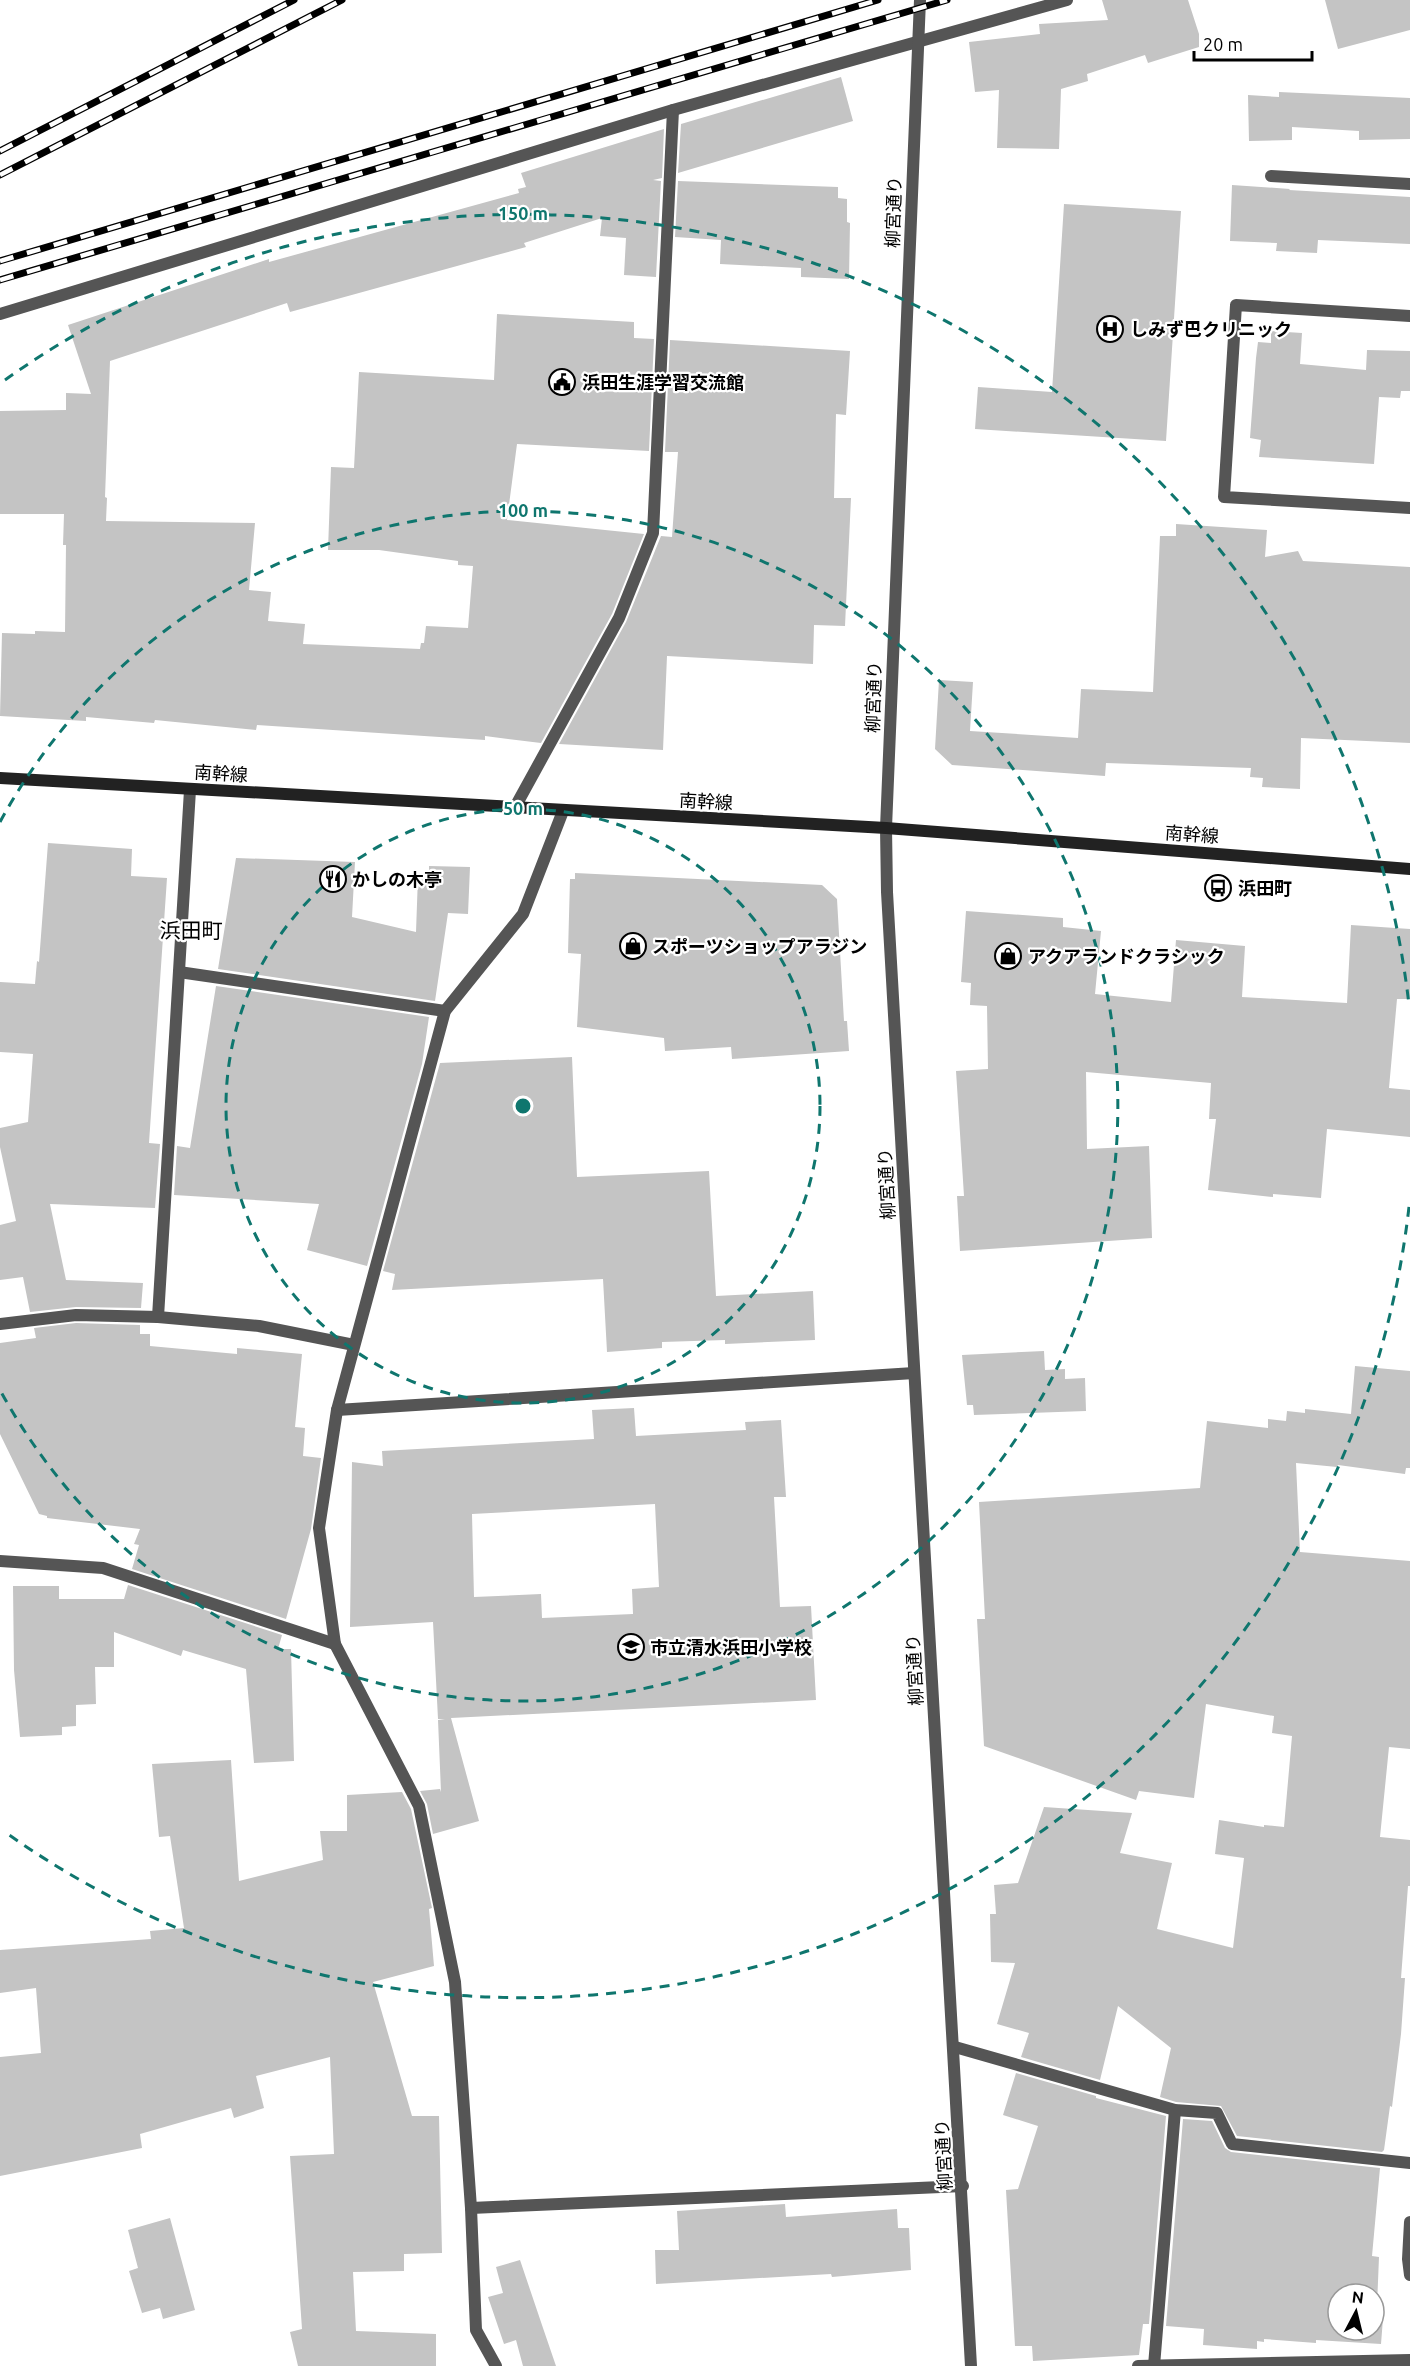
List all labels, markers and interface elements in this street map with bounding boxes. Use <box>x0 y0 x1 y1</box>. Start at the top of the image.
scale bar <box>1194 24 1312 62</box>
text: 20 m <box>1203 34 1243 54</box>
street label: 柳宮通り <box>882 176 904 248</box>
text: 150 m <box>498 203 548 223</box>
hospital icon: しみず巴クリニック <box>1095 314 1125 344</box>
place label: しみず巴クリニック <box>1130 319 1292 339</box>
public building icon: 浜田生涯学習交流館 <box>547 367 577 397</box>
place label: 浜田生涯学習交流館 <box>582 372 744 392</box>
text: 100 m <box>498 500 548 520</box>
street label: 柳宮通り <box>862 661 884 733</box>
street label: 南幹線 <box>194 762 248 784</box>
street label: 南幹線 <box>679 790 733 812</box>
text: 50 m <box>503 798 543 818</box>
street label: 南幹線 <box>1164 822 1220 846</box>
restaurant icon: かしの木亭 <box>318 864 348 894</box>
place label: かしの木亭 <box>352 869 442 889</box>
bus stop icon: 浜田町 <box>1203 873 1233 903</box>
place label: 浜田町 <box>1238 878 1292 898</box>
district label: 浜田町 <box>160 918 223 942</box>
shop icon: スポーツショップアラジン <box>618 931 648 961</box>
place label: スポーツショップアラジン <box>652 936 867 956</box>
shop icon: アクアランドクラシック <box>993 941 1023 971</box>
place label: アクアランドクラシック <box>1028 946 1225 966</box>
centre of rings <box>513 1096 533 1116</box>
street label: 柳宮通り <box>874 1148 898 1220</box>
school or university icon: 市立清水浜田小学校 <box>616 1632 646 1662</box>
street label: 柳宮通り <box>902 1634 926 1706</box>
place label: 市立清水浜田小学校 <box>650 1637 812 1657</box>
street label: 柳宮通り <box>931 2119 955 2191</box>
north arrow <box>1326 2282 1386 2342</box>
text: N <box>1351 2287 1365 2307</box>

